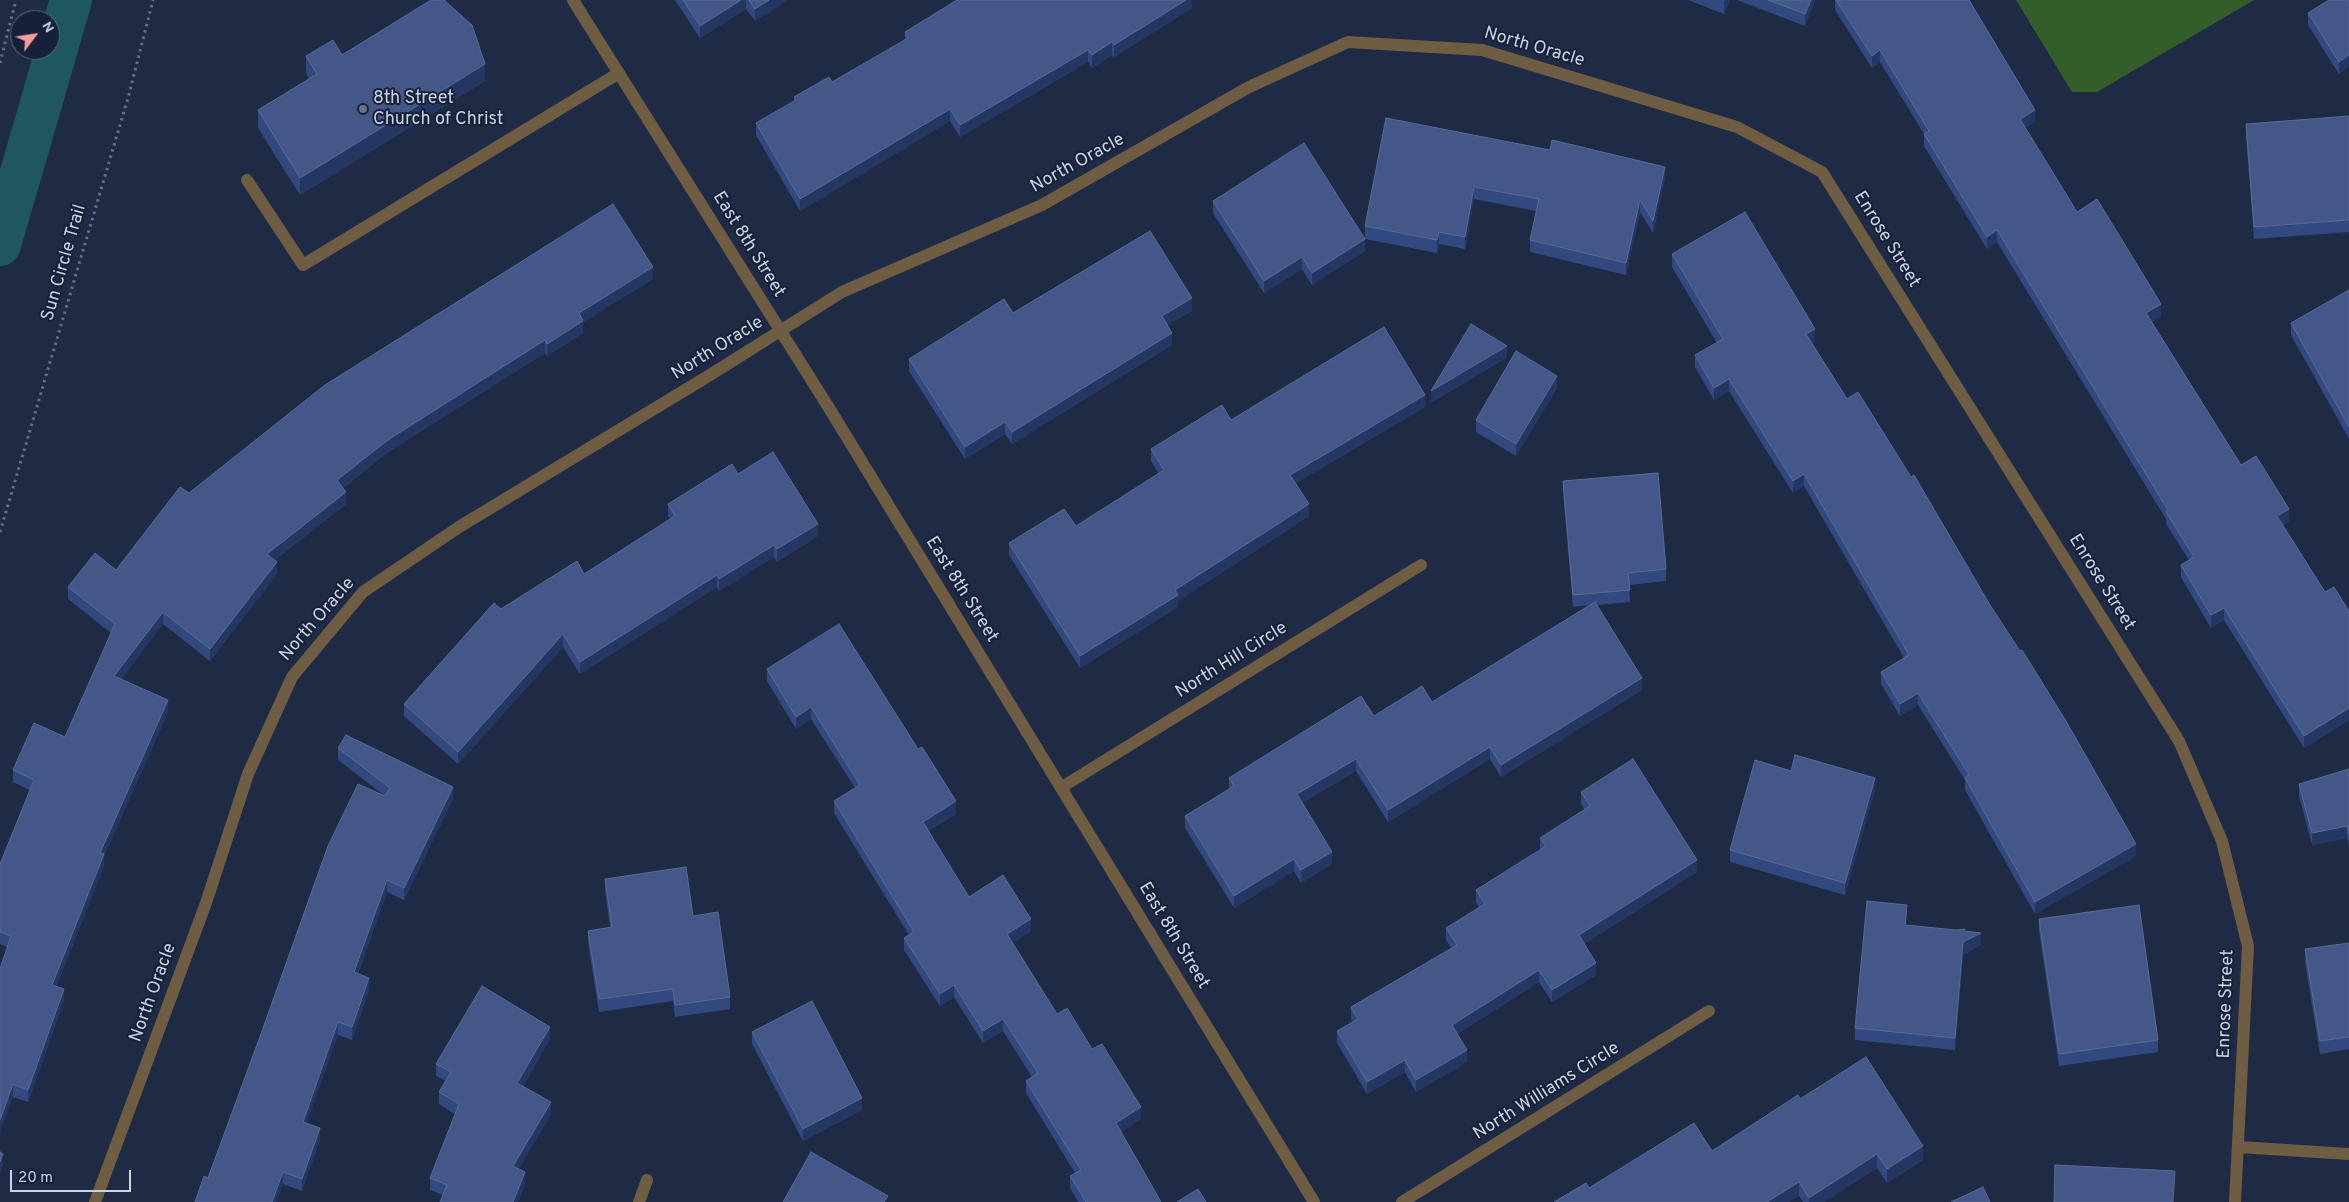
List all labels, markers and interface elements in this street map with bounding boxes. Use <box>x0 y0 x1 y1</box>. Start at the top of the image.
north arrow <box>10 10 60 60</box>
text: N <box>38 19 57 36</box>
street label: North Oracle <box>1481 23 1587 73</box>
place label: 8th Street Church of Christ <box>373 88 504 130</box>
marker: 8th Street Church of Christ <box>357 103 369 115</box>
street label: North Oracle <box>1027 129 1129 199</box>
street label: East 8th Street <box>707 188 789 302</box>
street label: Enrose Street <box>1848 188 1924 292</box>
street label: Sun Circle Trail <box>38 202 92 324</box>
street label: North Oracle <box>668 312 768 386</box>
street label: Enrose Street <box>2063 531 2139 635</box>
street label: East 8th Street <box>920 533 1002 647</box>
street label: North Oracle <box>276 574 360 666</box>
street label: North Hill Circle <box>1172 618 1292 704</box>
street label: East 8th Street <box>1133 879 1213 993</box>
street label: North Oracle <box>126 941 182 1045</box>
street label: Enrose Street <box>2214 949 2240 1059</box>
street label: North Williams Circle <box>1470 1038 1624 1146</box>
scale bar <box>12 1160 134 1192</box>
text: 20 m <box>18 1169 53 1188</box>

